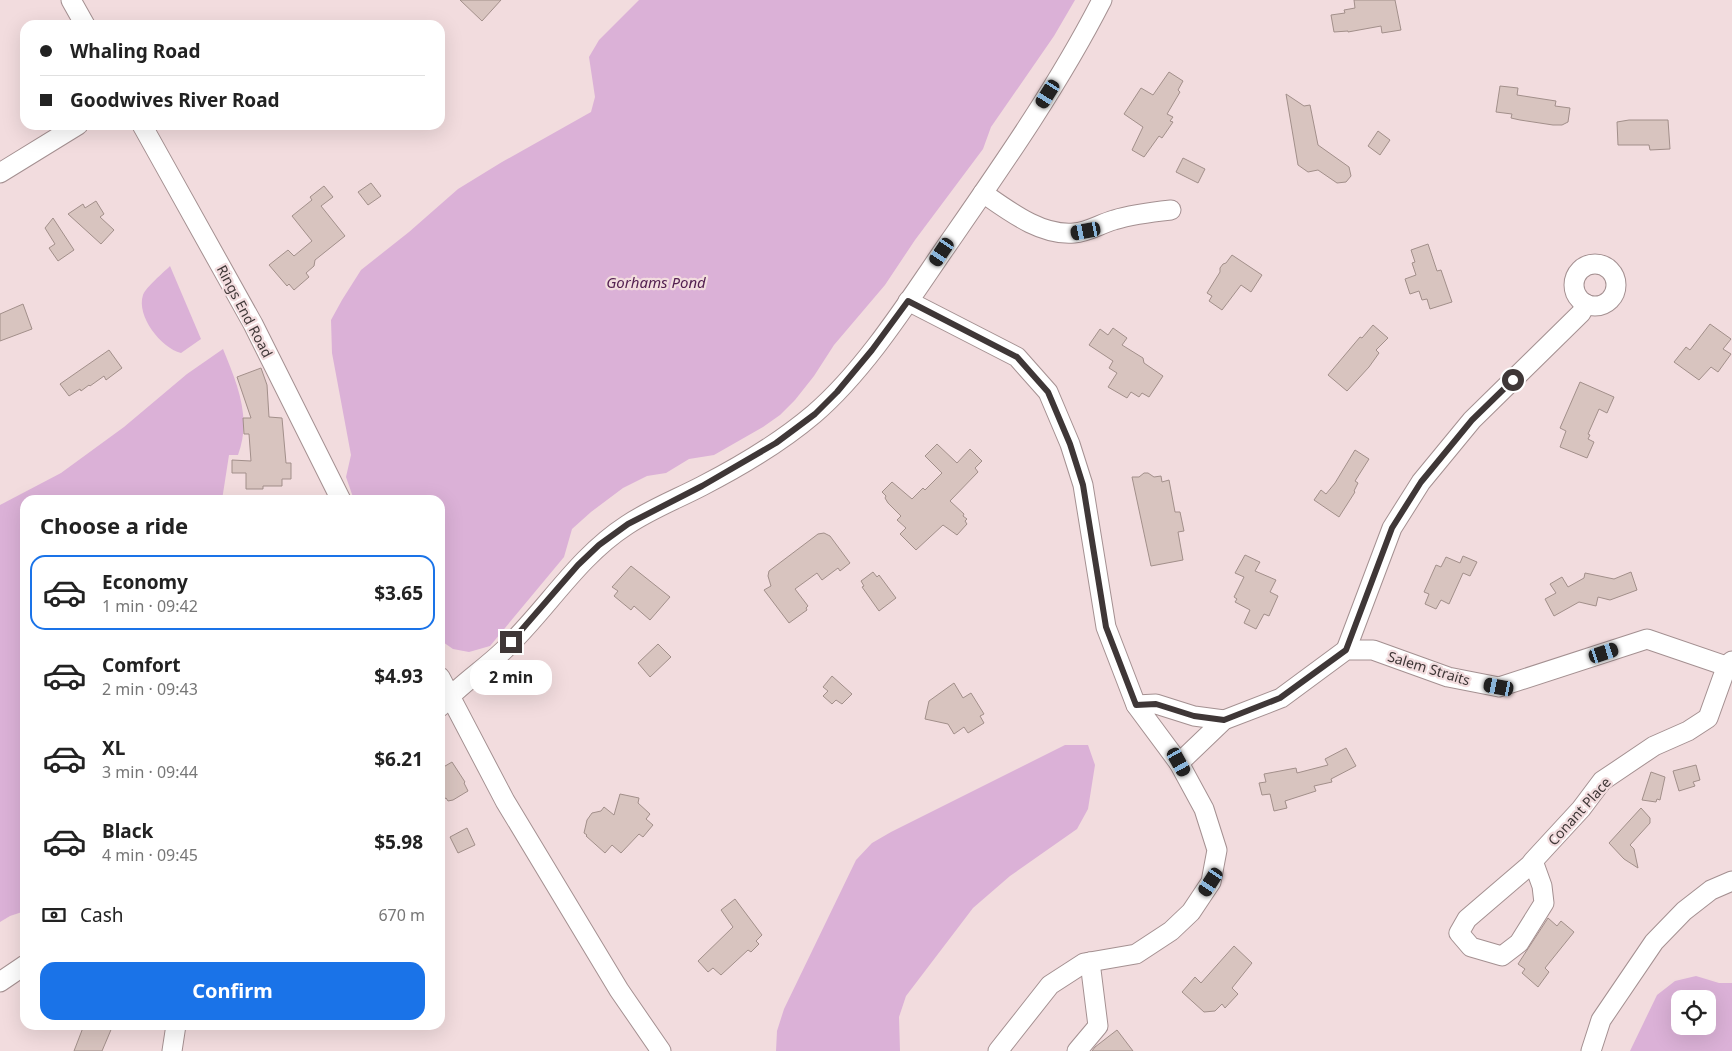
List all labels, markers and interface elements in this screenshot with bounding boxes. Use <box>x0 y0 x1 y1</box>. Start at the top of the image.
text: Whaling Road <box>70 38 200 64</box>
car <box>1033 77 1062 111</box>
text: Goodwives River Road <box>70 87 280 113</box>
car <box>1069 221 1102 241</box>
car <box>927 235 956 269</box>
street label: Rings End Road <box>213 261 277 361</box>
water label: Gorhams Pond <box>606 272 706 292</box>
route start <box>1502 369 1524 391</box>
text: Choose a ride <box>40 510 188 540</box>
text: Economy <box>102 569 188 595</box>
icon: car <box>42 570 87 615</box>
text: $3.65 <box>374 580 423 606</box>
text: 1 min · 09:42 <box>102 595 198 617</box>
route end <box>500 631 522 653</box>
car <box>1587 641 1620 665</box>
street label: Salem Straits <box>1385 646 1473 690</box>
text: Comfort <box>102 652 181 678</box>
icon: car <box>42 653 87 698</box>
callout: 2 min <box>470 660 552 694</box>
text: $4.93 <box>374 663 423 689</box>
text: 2 min <box>489 666 533 688</box>
car <box>1482 677 1515 697</box>
text: 2 min · 09:43 <box>102 678 198 700</box>
text: XL <box>102 735 125 761</box>
icon: car <box>42 736 87 781</box>
car <box>1165 745 1192 779</box>
text: $6.21 <box>374 746 423 772</box>
text: 3 min · 09:44 <box>102 761 198 783</box>
street label: Conant Place <box>1543 773 1615 849</box>
text: Black <box>102 818 153 844</box>
icon: car <box>42 819 87 864</box>
text: $5.98 <box>374 829 423 855</box>
text: 4 min · 09:45 <box>102 844 198 866</box>
car <box>1196 865 1225 899</box>
icon: cash <box>40 901 68 929</box>
text: Cash <box>80 902 124 928</box>
text: 670 m <box>378 904 425 926</box>
button: Confirm <box>40 962 425 1020</box>
map controls <box>1671 990 1716 1035</box>
button: locate <box>1671 990 1716 1035</box>

